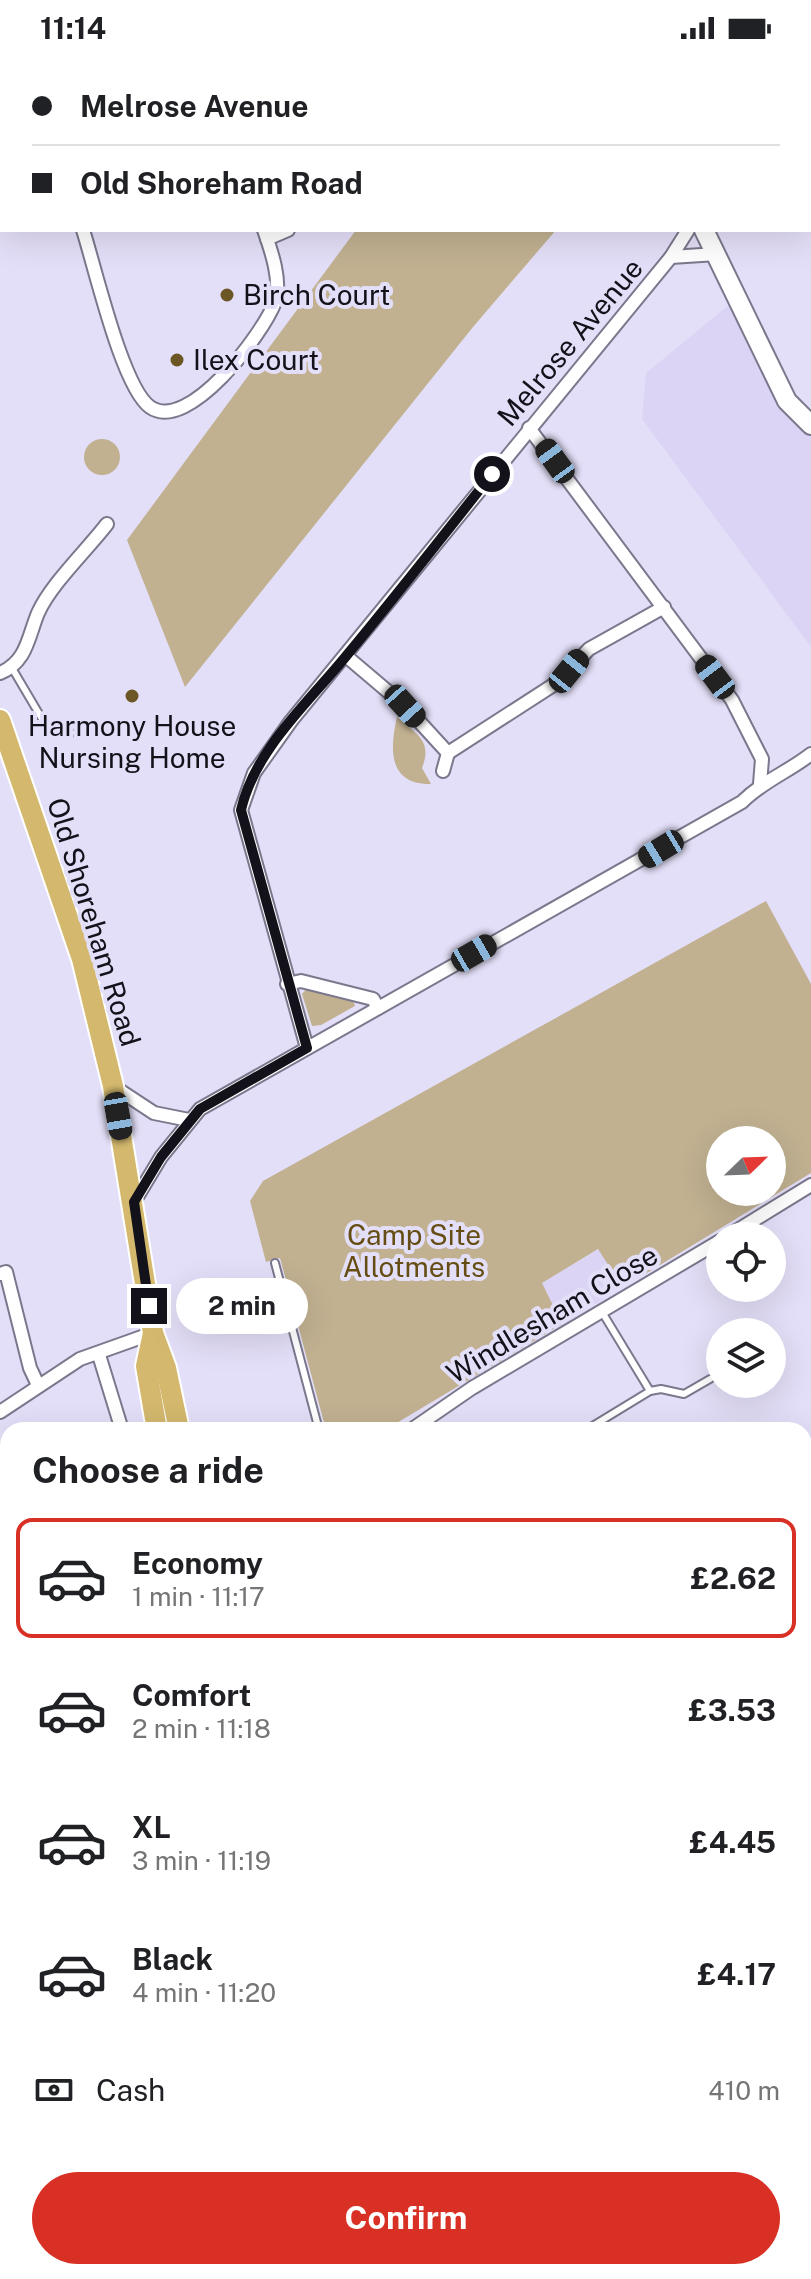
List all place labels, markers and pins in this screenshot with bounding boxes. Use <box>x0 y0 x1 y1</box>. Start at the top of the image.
place label: Birch Court <box>243 278 390 311</box>
marker: Birch Court <box>218 286 236 304</box>
place label: Ilex Court <box>193 343 319 376</box>
marker: Ilex Court <box>168 351 186 369</box>
marker: Harmony House Nursing Home <box>123 687 141 705</box>
place label: Harmony House Nursing Home <box>28 709 236 774</box>

